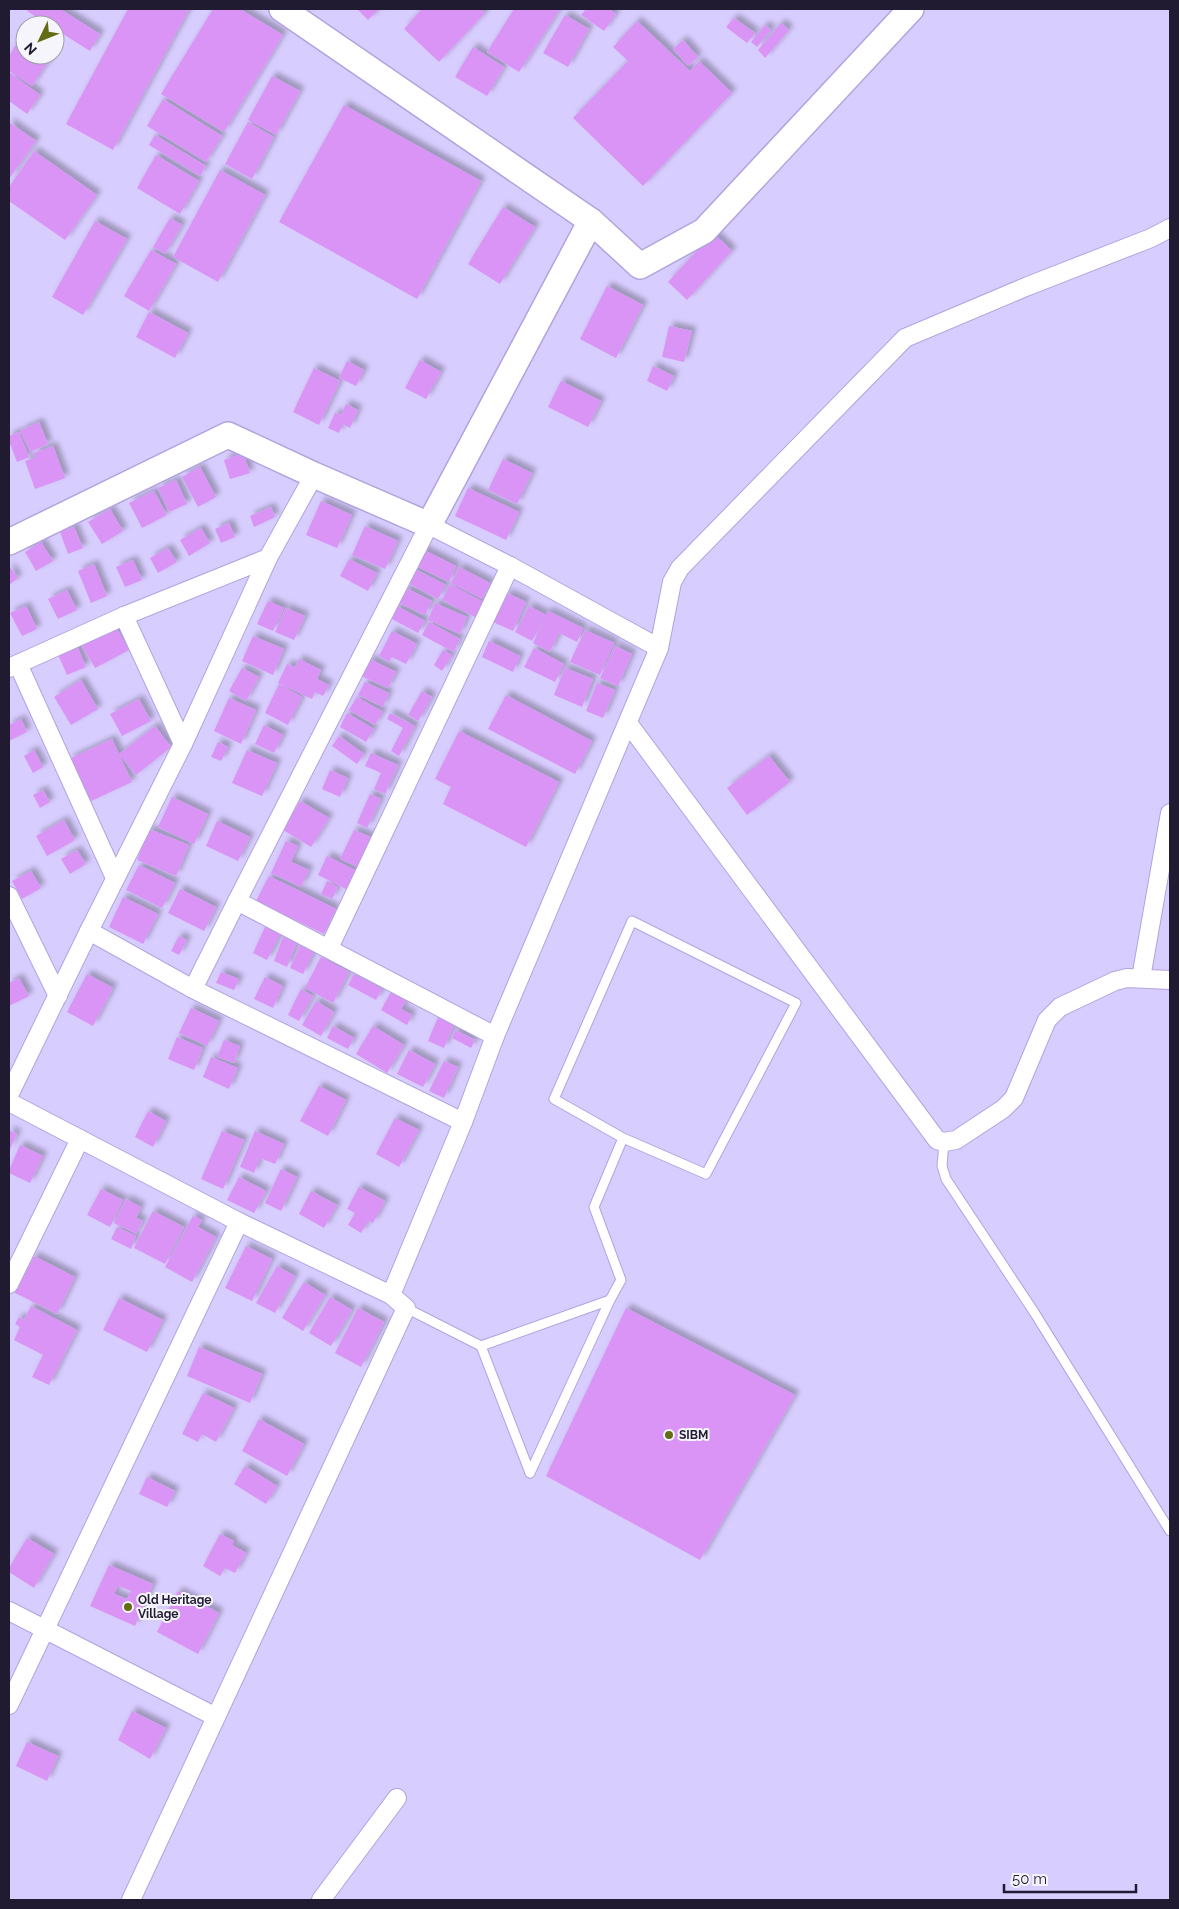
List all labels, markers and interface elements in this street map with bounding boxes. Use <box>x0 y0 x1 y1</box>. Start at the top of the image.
north arrow <box>15 15 65 65</box>
text: N <box>21 40 40 58</box>
place label: SIBM <box>679 1428 708 1442</box>
marker: SIBM <box>663 1429 675 1441</box>
place label: Old Heritage Village <box>138 1593 212 1621</box>
marker: Old Heritage Village <box>122 1601 134 1613</box>
scale bar <box>1004 1862 1136 1894</box>
text: 50 m <box>1012 1870 1047 1888</box>

